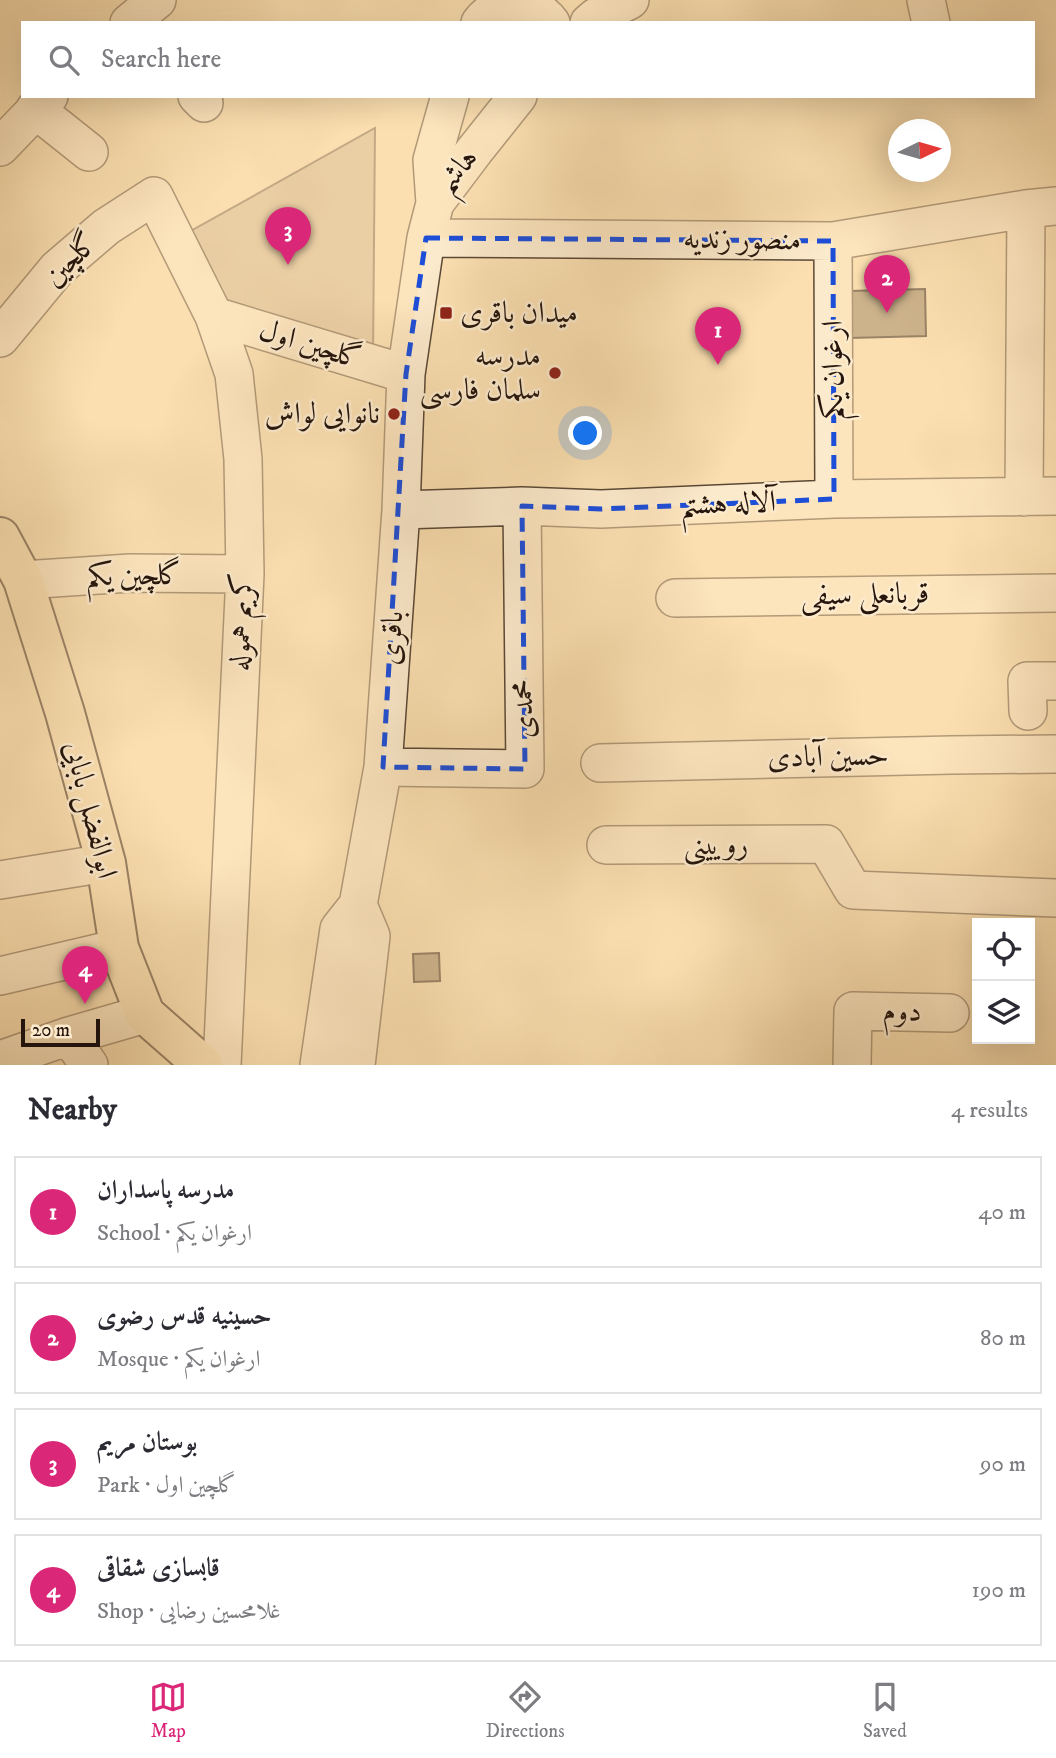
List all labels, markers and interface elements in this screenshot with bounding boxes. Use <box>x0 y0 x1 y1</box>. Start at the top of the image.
search box <box>21 21 1035 98</box>
icon: search <box>45 41 83 79</box>
text: Search here <box>101 43 221 76</box>
north arrow <box>888 119 951 182</box>
street label: هاشم <box>427 141 493 207</box>
pin: 3 <box>265 207 311 265</box>
street label: منصور زندیه <box>683 220 801 260</box>
street label: گلچین <box>35 224 106 295</box>
pin: 2 <box>864 255 910 313</box>
place label: میدان باقری <box>460 295 578 332</box>
marker: میدان باقری <box>438 305 454 321</box>
pin: 1 <box>695 307 741 365</box>
street label: گلچین اول <box>254 311 366 378</box>
street label: ارغوان یکم <box>815 320 860 420</box>
place label: مدرسه سلمان فارسی <box>420 338 541 410</box>
marker: مدرسه سلمان فارسی <box>547 365 563 381</box>
place label: نانوایی لواش <box>265 396 380 433</box>
marker: نانوایی لواش <box>386 406 402 422</box>
your location <box>568 416 602 450</box>
street label: آلاله هشتم <box>679 483 780 533</box>
street label: گلچین یکم <box>86 556 182 603</box>
street label: کریم هموله <box>222 572 268 672</box>
street label: قربانعلی سیفی <box>800 575 930 617</box>
street label: باقری <box>372 609 412 667</box>
street label: محمدی <box>505 679 543 739</box>
street label: حسین آبادی <box>767 736 889 777</box>
street label: ابوالفضل بابایی <box>54 737 125 883</box>
street label: رویینی <box>683 827 749 866</box>
map controls <box>972 918 1035 1044</box>
button: locate <box>972 918 1035 981</box>
pin: 4 <box>62 946 108 1004</box>
button: layers <box>972 981 1035 1044</box>
street label: دوم <box>882 993 922 1037</box>
scale bar <box>21 1016 100 1048</box>
text: 20 m <box>32 1019 70 1042</box>
text: Nearby <box>28 1092 117 1129</box>
text: 4 results <box>951 1096 1028 1125</box>
text: مدرسه پاسداران <box>97 1174 234 1207</box>
text: 1 <box>49 1198 57 1227</box>
text: 40 m <box>978 1198 1026 1227</box>
text: School · ارغوان یکم <box>97 1219 252 1248</box>
text: حسینیه قدس رضوی <box>97 1300 272 1333</box>
text: 2 <box>47 1324 59 1353</box>
text: 80 m <box>980 1324 1026 1353</box>
text: Mosque · ارغوان یکم <box>97 1345 260 1374</box>
text: بوستان مریم <box>97 1426 197 1459</box>
text: 3 <box>49 1450 57 1479</box>
text: 90 m <box>980 1450 1026 1479</box>
text: Park · گلچین اول <box>97 1471 236 1500</box>
text: قابسازی شقاقی <box>97 1552 220 1585</box>
text: 4 <box>46 1576 60 1605</box>
text: 190 m <box>972 1576 1026 1605</box>
text: Shop · غلامحسین رضایی <box>97 1597 281 1626</box>
tab: Map <box>149 1678 187 1743</box>
tab: Directions <box>486 1678 565 1743</box>
tab: Saved <box>863 1678 907 1743</box>

